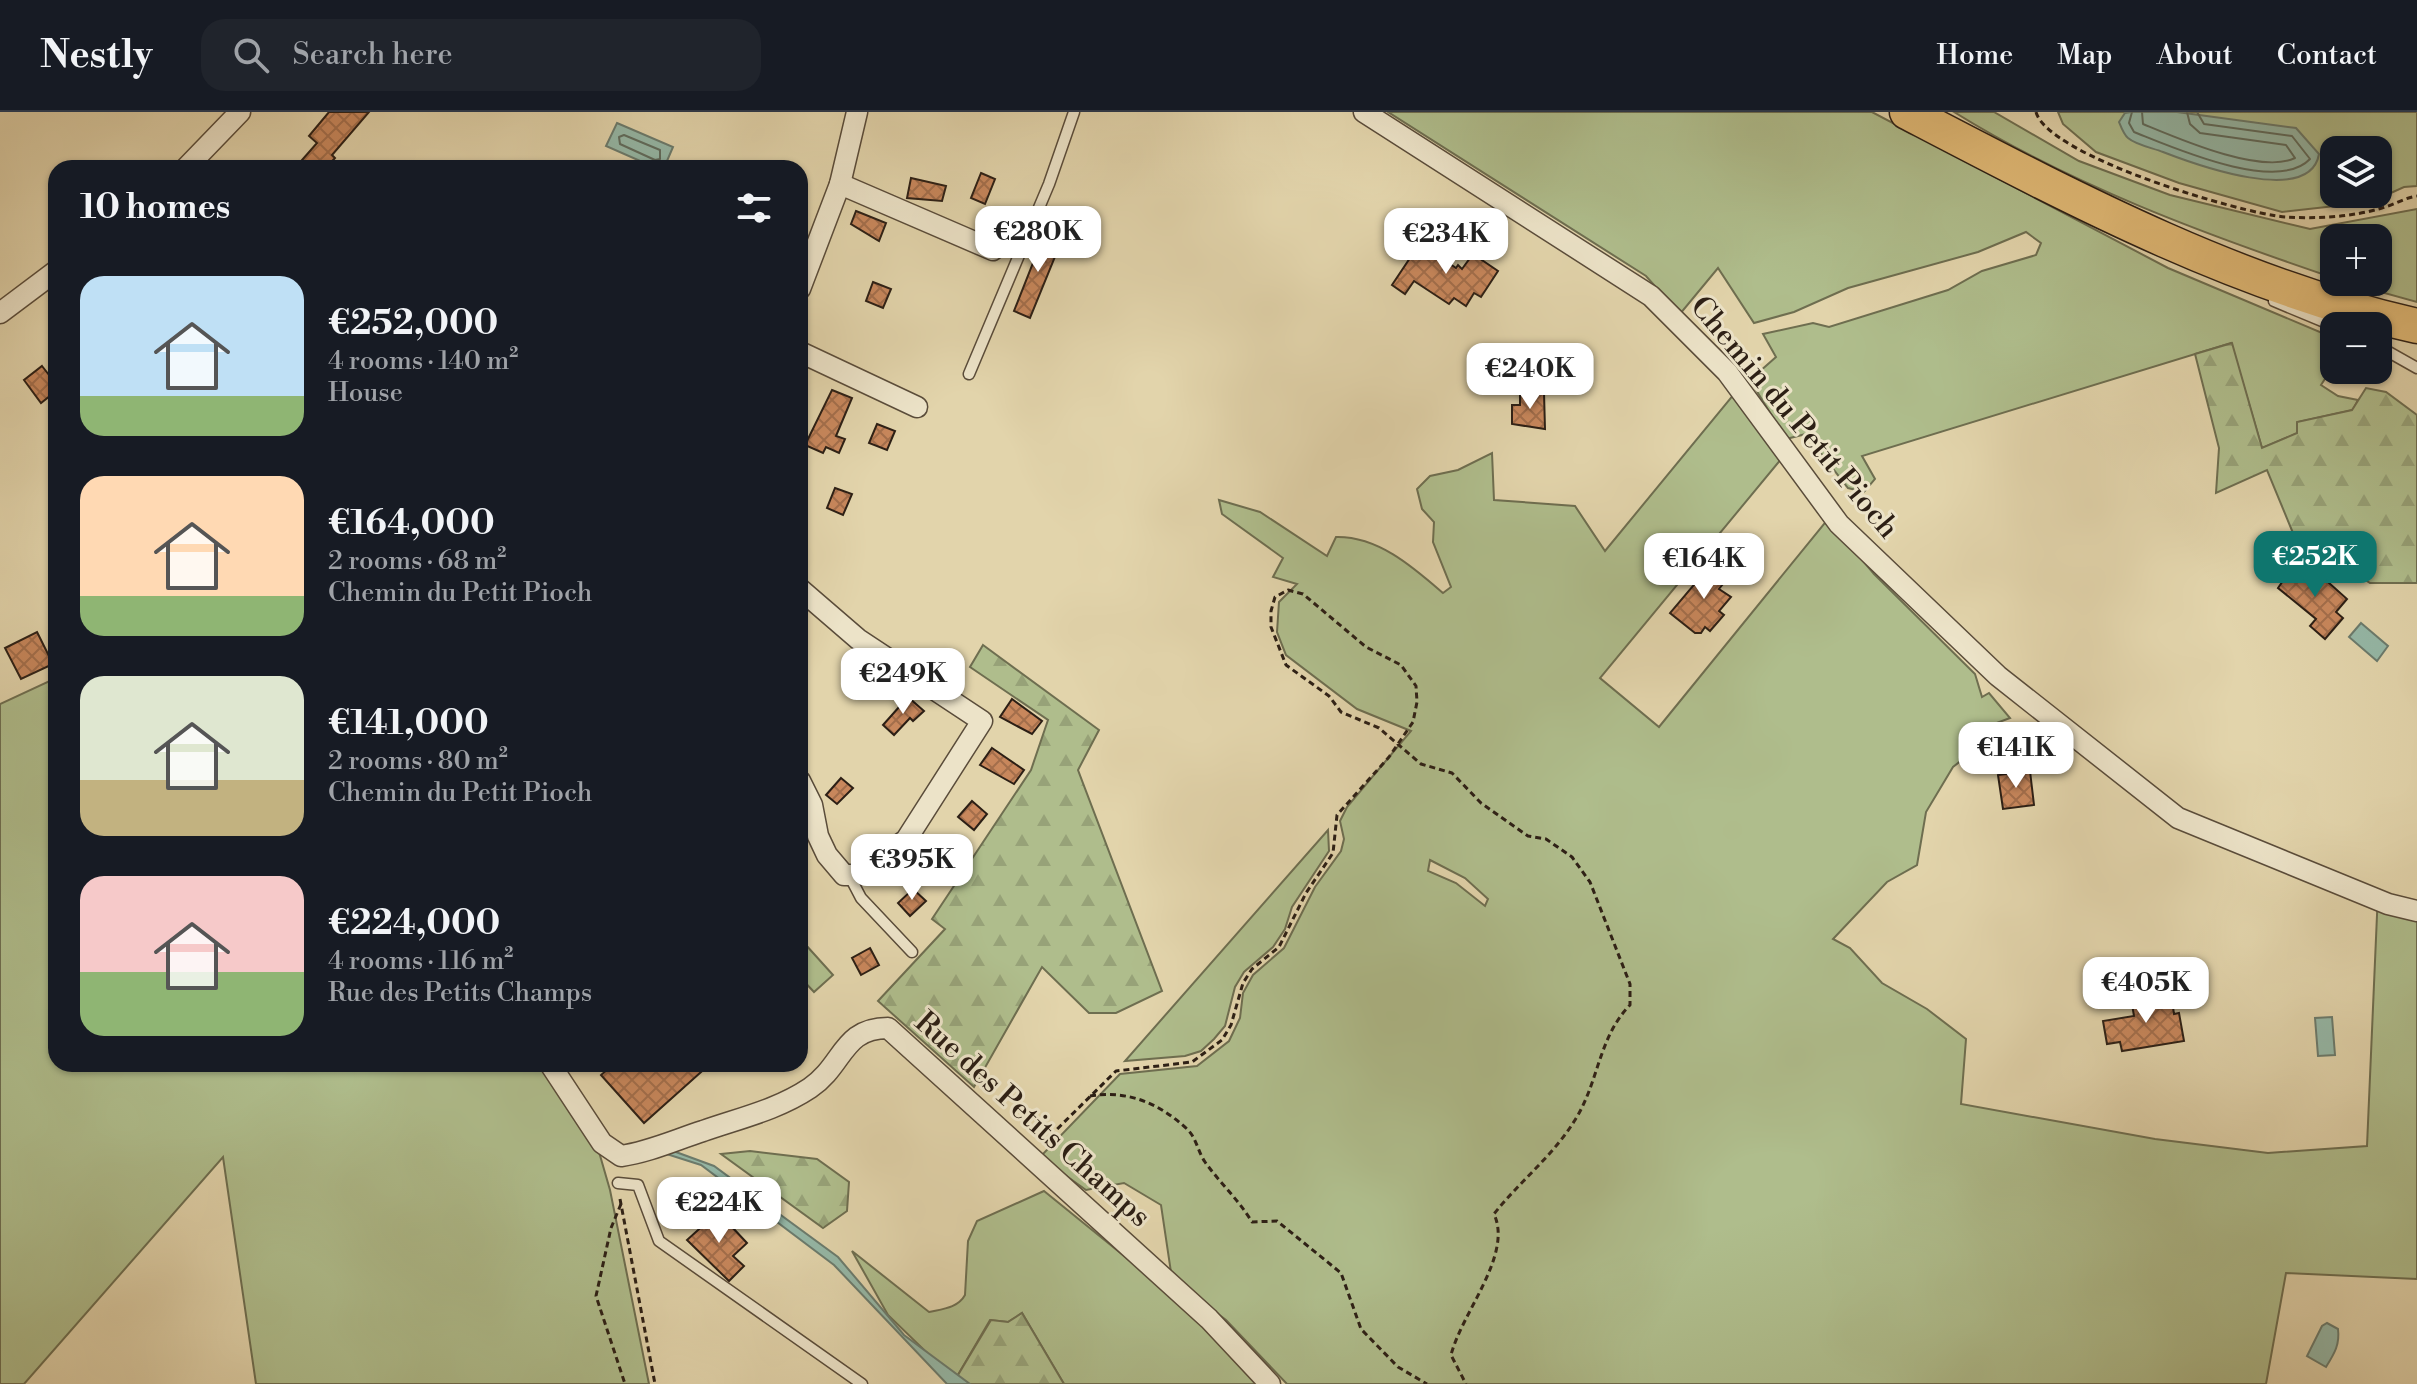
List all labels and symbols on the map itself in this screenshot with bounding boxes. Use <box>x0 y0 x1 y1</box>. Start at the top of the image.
pin: €280K <box>982 206 1094 274</box>
pin: €234K <box>1390 208 1502 276</box>
street label: Chemin du Petit Pioch <box>1682 289 1907 547</box>
pin: €240K <box>1474 343 1586 411</box>
pin: €252K <box>2259 531 2371 599</box>
pin: €164K <box>1648 533 1760 601</box>
pin: €249K <box>847 648 959 716</box>
pin: €141K <box>1960 722 2072 790</box>
pin: €395K <box>856 834 968 902</box>
pin: €405K <box>2090 957 2202 1025</box>
street label: Rue des Petits Champs <box>906 1004 1158 1236</box>
pin: €224K <box>663 1177 775 1245</box>

